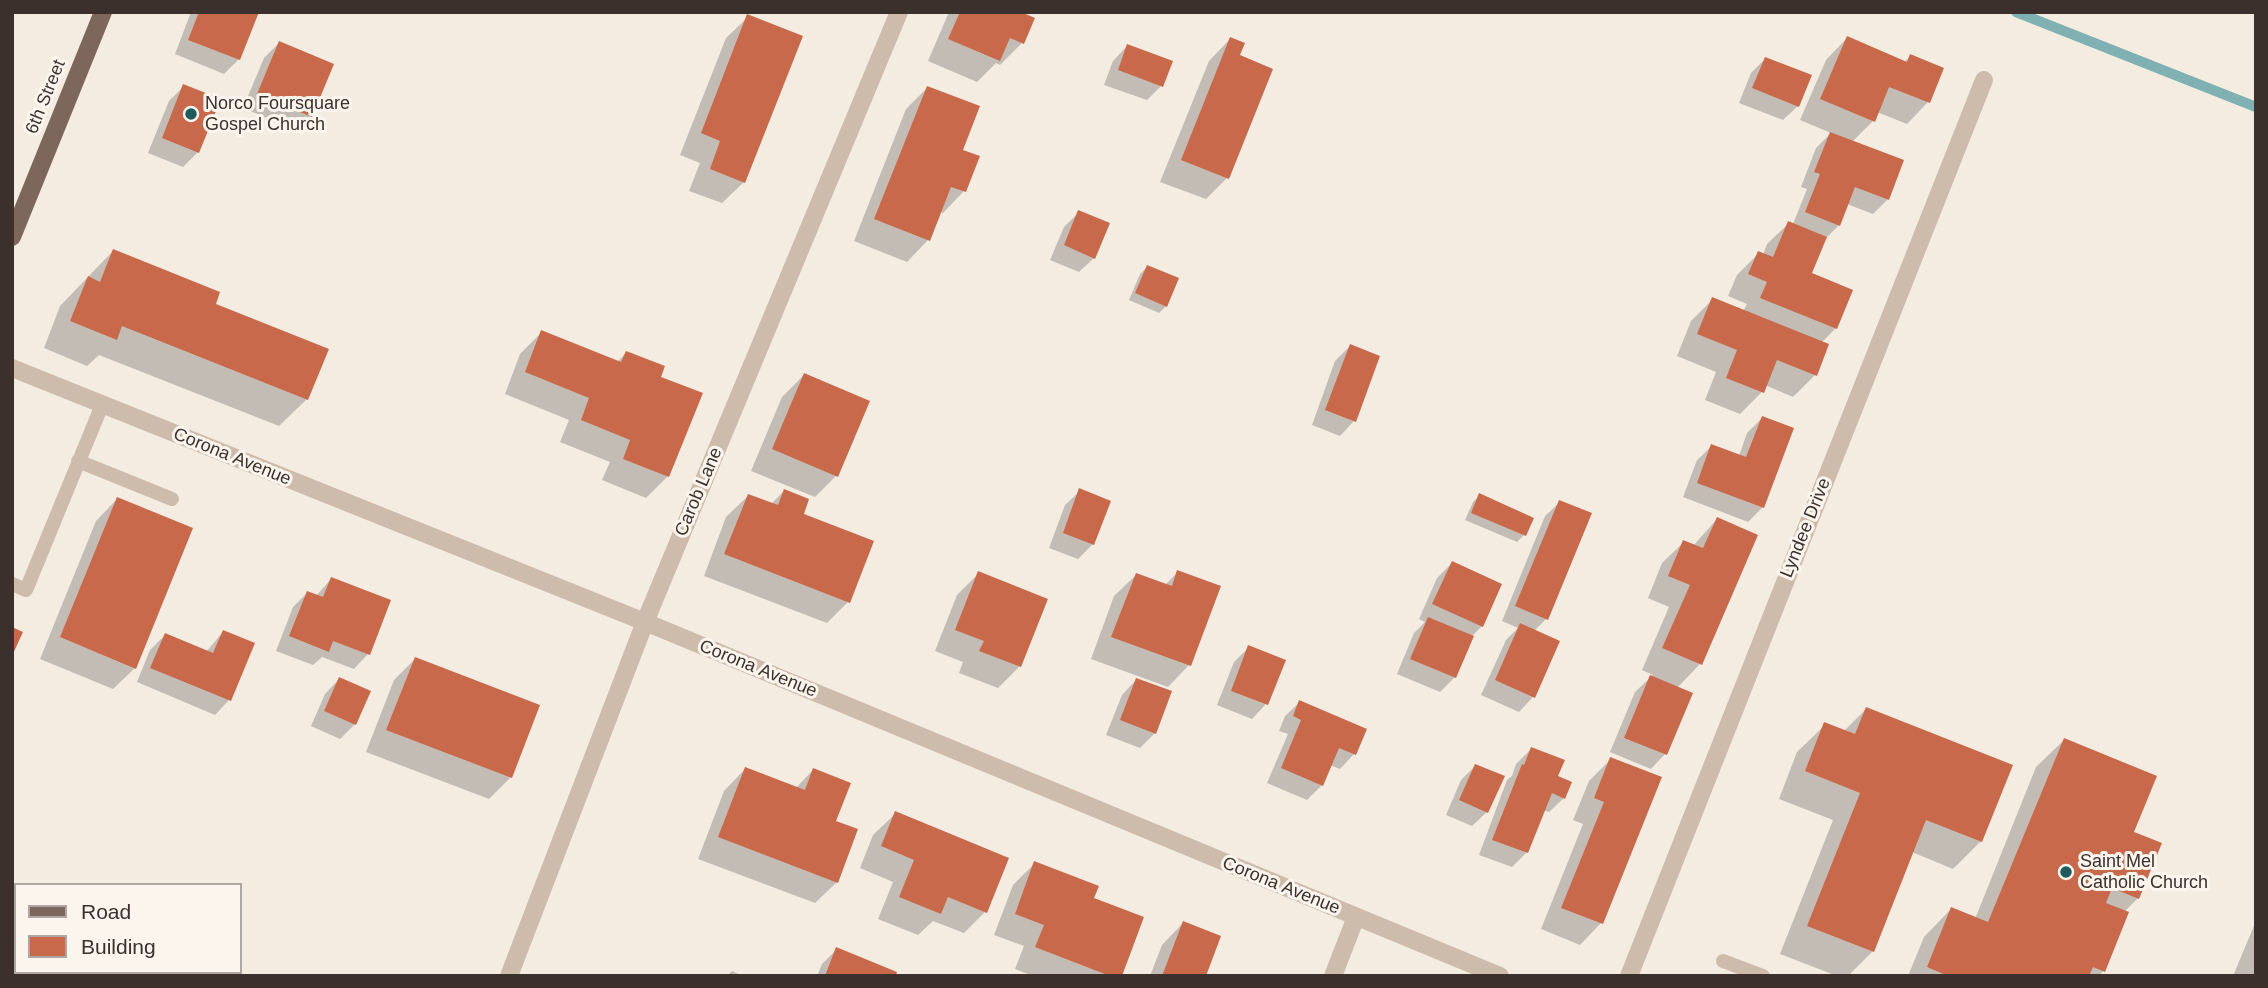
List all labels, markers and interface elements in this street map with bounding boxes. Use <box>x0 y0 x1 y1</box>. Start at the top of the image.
street label: 6th Street <box>21 57 71 137</box>
place label: Norco Foursquare Gospel Church <box>205 93 350 136</box>
marker: Norco Foursquare Gospel Church <box>183 106 199 122</box>
street label: Corona Avenue <box>170 424 294 490</box>
street label: Carob Lane <box>671 444 727 540</box>
street label: Lyndee Drive <box>1776 475 1836 581</box>
street label: Corona Avenue <box>696 636 820 702</box>
place label: Saint Mel Catholic Church <box>2080 851 2208 894</box>
street label: Corona Avenue <box>1219 853 1343 919</box>
marker: Saint Mel Catholic Church <box>2058 864 2074 880</box>
legend <box>14 883 242 974</box>
text: Road <box>81 900 131 923</box>
text: Building <box>81 935 156 958</box>

